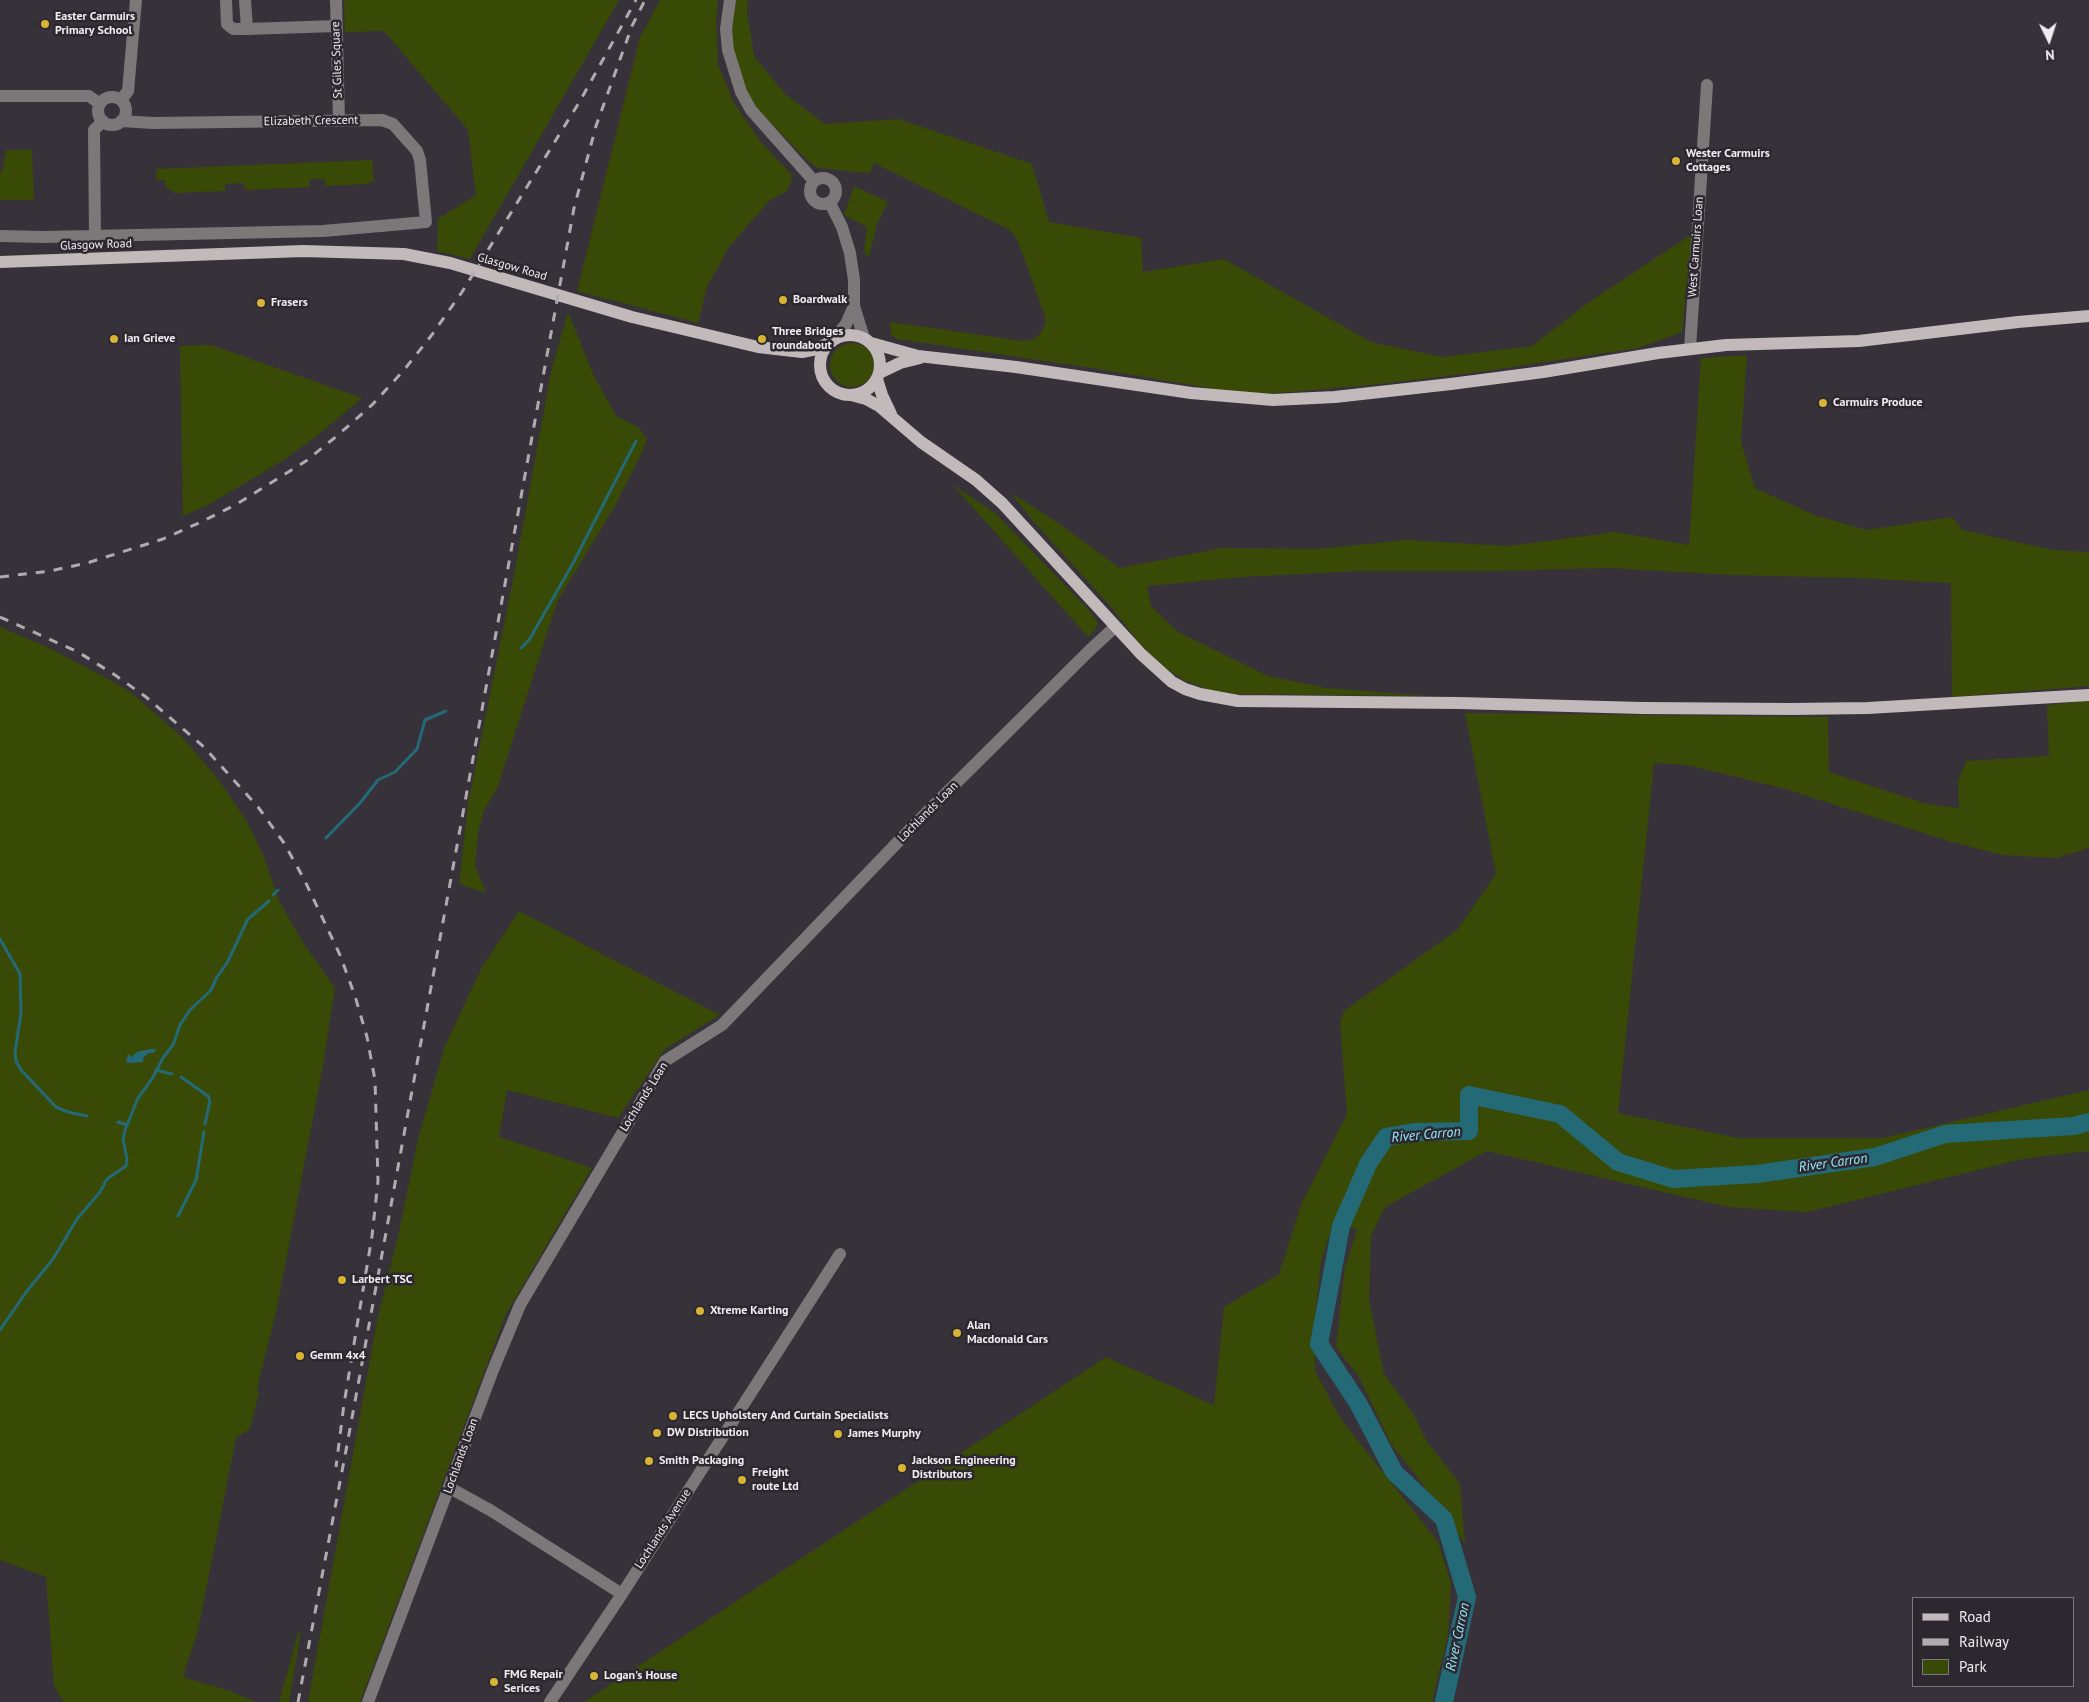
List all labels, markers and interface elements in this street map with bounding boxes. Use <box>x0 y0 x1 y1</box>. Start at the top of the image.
place label: Easter Carmuirs Primary School <box>55 10 135 38</box>
north arrow <box>2024 15 2074 65</box>
marker: Easter Carmuirs Primary School <box>39 18 51 30</box>
street label: St Giles Square <box>328 21 346 99</box>
text: N <box>2045 46 2055 64</box>
street label: Elizabeth Crescent <box>264 113 358 129</box>
place label: Wester Carmuirs Cottages <box>1686 147 1770 175</box>
marker: Wester Carmuirs Cottages <box>1670 155 1682 167</box>
street label: West Carmuirs Loan <box>1685 196 1707 298</box>
street label: Glasgow Road <box>60 237 132 253</box>
street label: Glasgow Road <box>475 250 549 284</box>
place label: Boardwalk <box>793 293 847 307</box>
marker: Boardwalk <box>777 294 789 306</box>
place label: Frasers <box>271 296 308 310</box>
marker: Frasers <box>255 297 267 309</box>
place label: Three Bridges roundabout <box>772 325 843 353</box>
place label: Ian Grieve <box>124 332 175 346</box>
marker: Ian Grieve <box>108 333 120 345</box>
marker: Three Bridges roundabout <box>756 333 768 345</box>
place label: Carmuirs Produce <box>1833 396 1923 410</box>
marker: Carmuirs Produce <box>1817 397 1829 409</box>
street label: Lochlands Loan <box>895 779 961 845</box>
street label: Lochlands Loan <box>617 1060 671 1134</box>
water label: River Carron <box>1391 1124 1461 1146</box>
water label: River Carron <box>1797 1150 1869 1176</box>
place label: Larbert TSC <box>352 1273 413 1287</box>
marker: Larbert TSC <box>336 1274 348 1286</box>
place label: Xtreme Karting <box>710 1304 788 1318</box>
marker: Xtreme Karting <box>694 1305 706 1317</box>
place label: Alan Macdonald Cars <box>967 1319 1048 1347</box>
marker: Alan Macdonald Cars <box>951 1327 963 1339</box>
place label: Gemm 4x4 <box>310 1349 366 1363</box>
marker: Gemm 4x4 <box>294 1350 306 1362</box>
place label: LECS Upholstery And Curtain Specialists <box>683 1409 888 1423</box>
marker: LECS Upholstery And Curtain Specialists <box>667 1410 679 1422</box>
street label: Lochlands Loan <box>441 1416 481 1496</box>
place label: DW Distribution <box>667 1426 749 1440</box>
marker: DW Distribution <box>651 1427 663 1439</box>
place label: James Murphy <box>848 1427 921 1441</box>
marker: James Murphy <box>832 1428 844 1440</box>
place label: Smith Packaging <box>659 1454 744 1468</box>
place label: Jackson Engineering Distributors <box>912 1454 1016 1482</box>
marker: Smith Packaging <box>643 1455 655 1467</box>
marker: Jackson Engineering Distributors <box>896 1462 908 1474</box>
place label: Freight route Ltd <box>752 1466 799 1494</box>
marker: Freight route Ltd <box>736 1474 748 1486</box>
street label: Lochlands Avenue <box>632 1486 694 1572</box>
legend <box>1912 1597 2074 1687</box>
water label: River Carron <box>1443 1601 1473 1673</box>
text: Road <box>1959 1607 1991 1626</box>
text: Railway <box>1959 1632 2009 1651</box>
text: Park <box>1959 1657 1987 1676</box>
place label: FMG Repair Serices <box>504 1668 563 1696</box>
place label: Logan's House <box>604 1669 677 1683</box>
marker: Logan's House <box>588 1670 600 1682</box>
marker: FMG Repair Serices <box>488 1676 500 1688</box>

